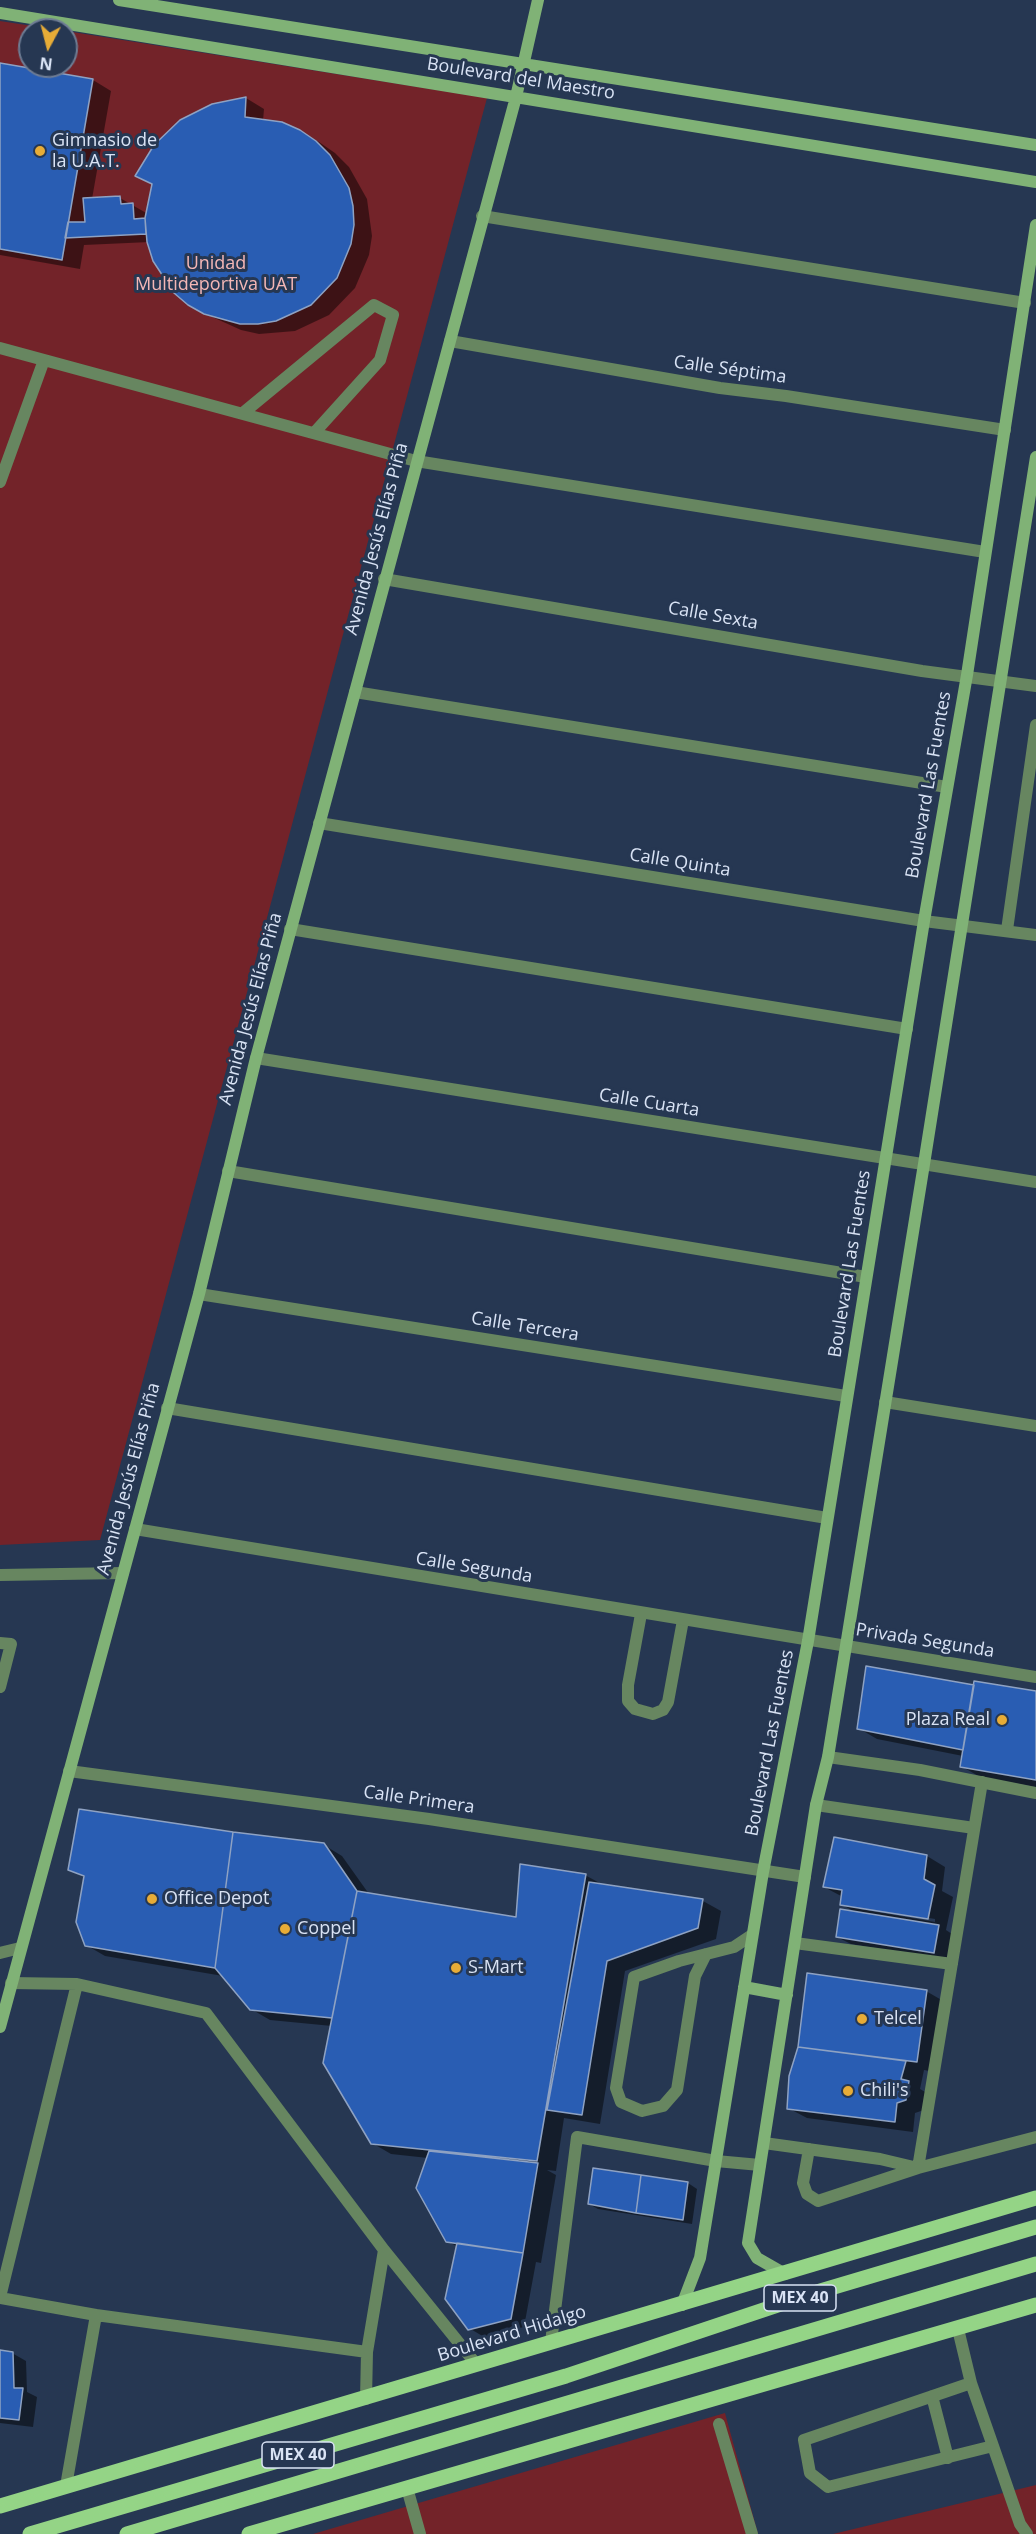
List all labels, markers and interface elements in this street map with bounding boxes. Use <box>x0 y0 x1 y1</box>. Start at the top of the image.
north arrow <box>18 18 78 78</box>
text: N <box>38 52 54 76</box>
street label: Boulevard del Maestro <box>425 53 617 105</box>
place label: Gimnasio de la U.A.T. <box>52 130 157 172</box>
marker: Gimnasio de la U.A.T. <box>33 144 47 158</box>
park label: Unidad Multideportiva UAT <box>135 253 297 296</box>
street label: Calle Séptima <box>672 351 788 389</box>
street label: Avenida Jesús Elías Piña <box>341 440 413 638</box>
street label: Calle Sexta <box>666 597 760 635</box>
street label: Boulevard Las Fuentes <box>902 690 956 880</box>
street label: Calle Quinta <box>628 844 732 882</box>
street label: Avenida Jesús Elías Piña <box>215 910 287 1108</box>
street label: Calle Cuarta <box>597 1084 701 1122</box>
street label: Boulevard Las Fuentes <box>825 1169 875 1359</box>
street label: Calle Tercera <box>470 1308 580 1346</box>
street label: Avenida Jesús Elías Piña <box>93 1380 165 1578</box>
street label: Calle Segunda <box>414 1548 534 1588</box>
street label: Privada Segunda <box>854 1619 996 1663</box>
street label: Boulevard Las Fuentes <box>741 1648 799 1838</box>
place label: Plaza Real <box>906 1709 990 1731</box>
marker: Plaza Real <box>995 1713 1009 1727</box>
street label: Calle Primera <box>362 1782 476 1818</box>
place label: Office Depot <box>164 1888 269 1910</box>
marker: Office Depot <box>145 1892 159 1906</box>
place label: Coppel <box>297 1918 356 1940</box>
marker: Coppel <box>278 1922 292 1936</box>
place label: S-Mart <box>468 1957 524 1979</box>
marker: S-Mart <box>449 1961 463 1975</box>
place label: Telcel <box>874 2008 922 2030</box>
marker: Telcel <box>855 2012 869 2026</box>
place label: Chili's <box>860 2080 909 2102</box>
marker: Chili's <box>841 2084 855 2098</box>
road number: MEX 40 <box>764 2285 836 2311</box>
street label: Boulevard Hidalgo <box>435 2301 589 2367</box>
road number: MEX 40 <box>262 2442 334 2468</box>

